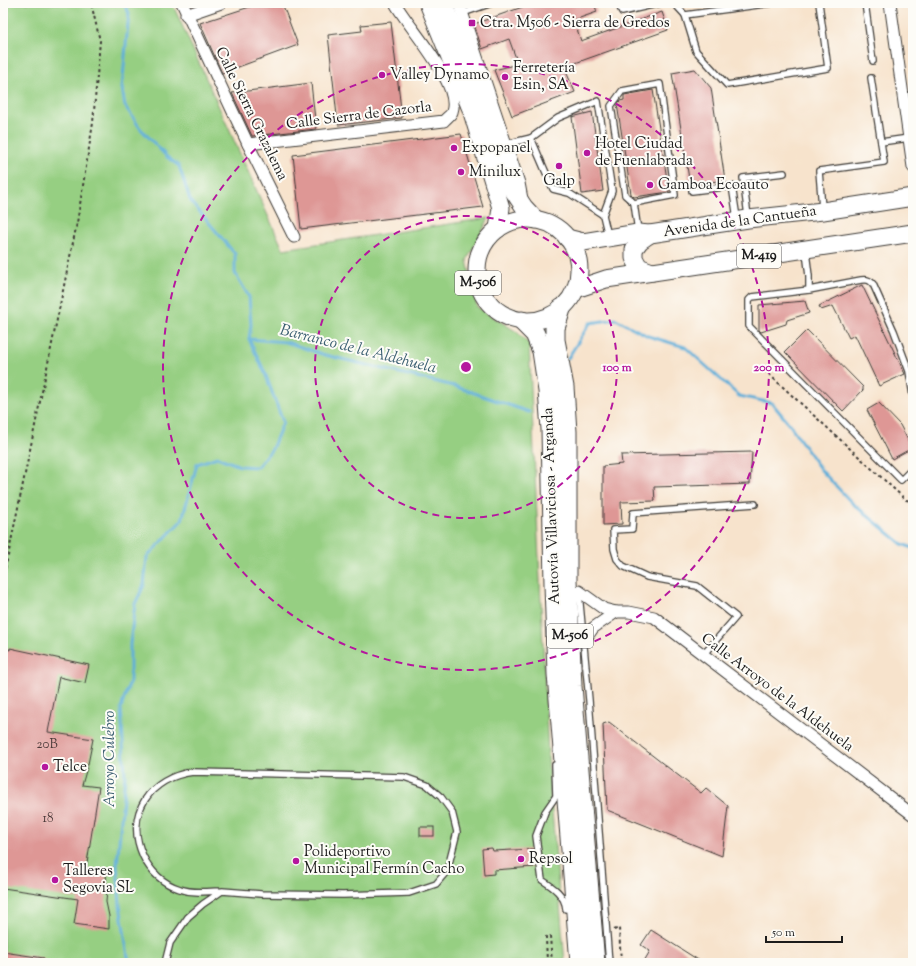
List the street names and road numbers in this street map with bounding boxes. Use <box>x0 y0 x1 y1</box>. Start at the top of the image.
street label: Calle Sierra Grazalema <box>209 44 293 184</box>
street label: Calle Sierra de Cazorla <box>285 97 433 135</box>
street label: Avenida de la Cantueña <box>662 201 818 243</box>
road number: M-419 <box>737 244 781 268</box>
road number: M-506 <box>455 271 501 295</box>
street label: Autovía Villaviciosa - Arganda <box>538 407 566 605</box>
road number: M-506 <box>547 624 593 648</box>
street label: Calle Arroyo de la Aldehuela <box>696 629 858 757</box>

